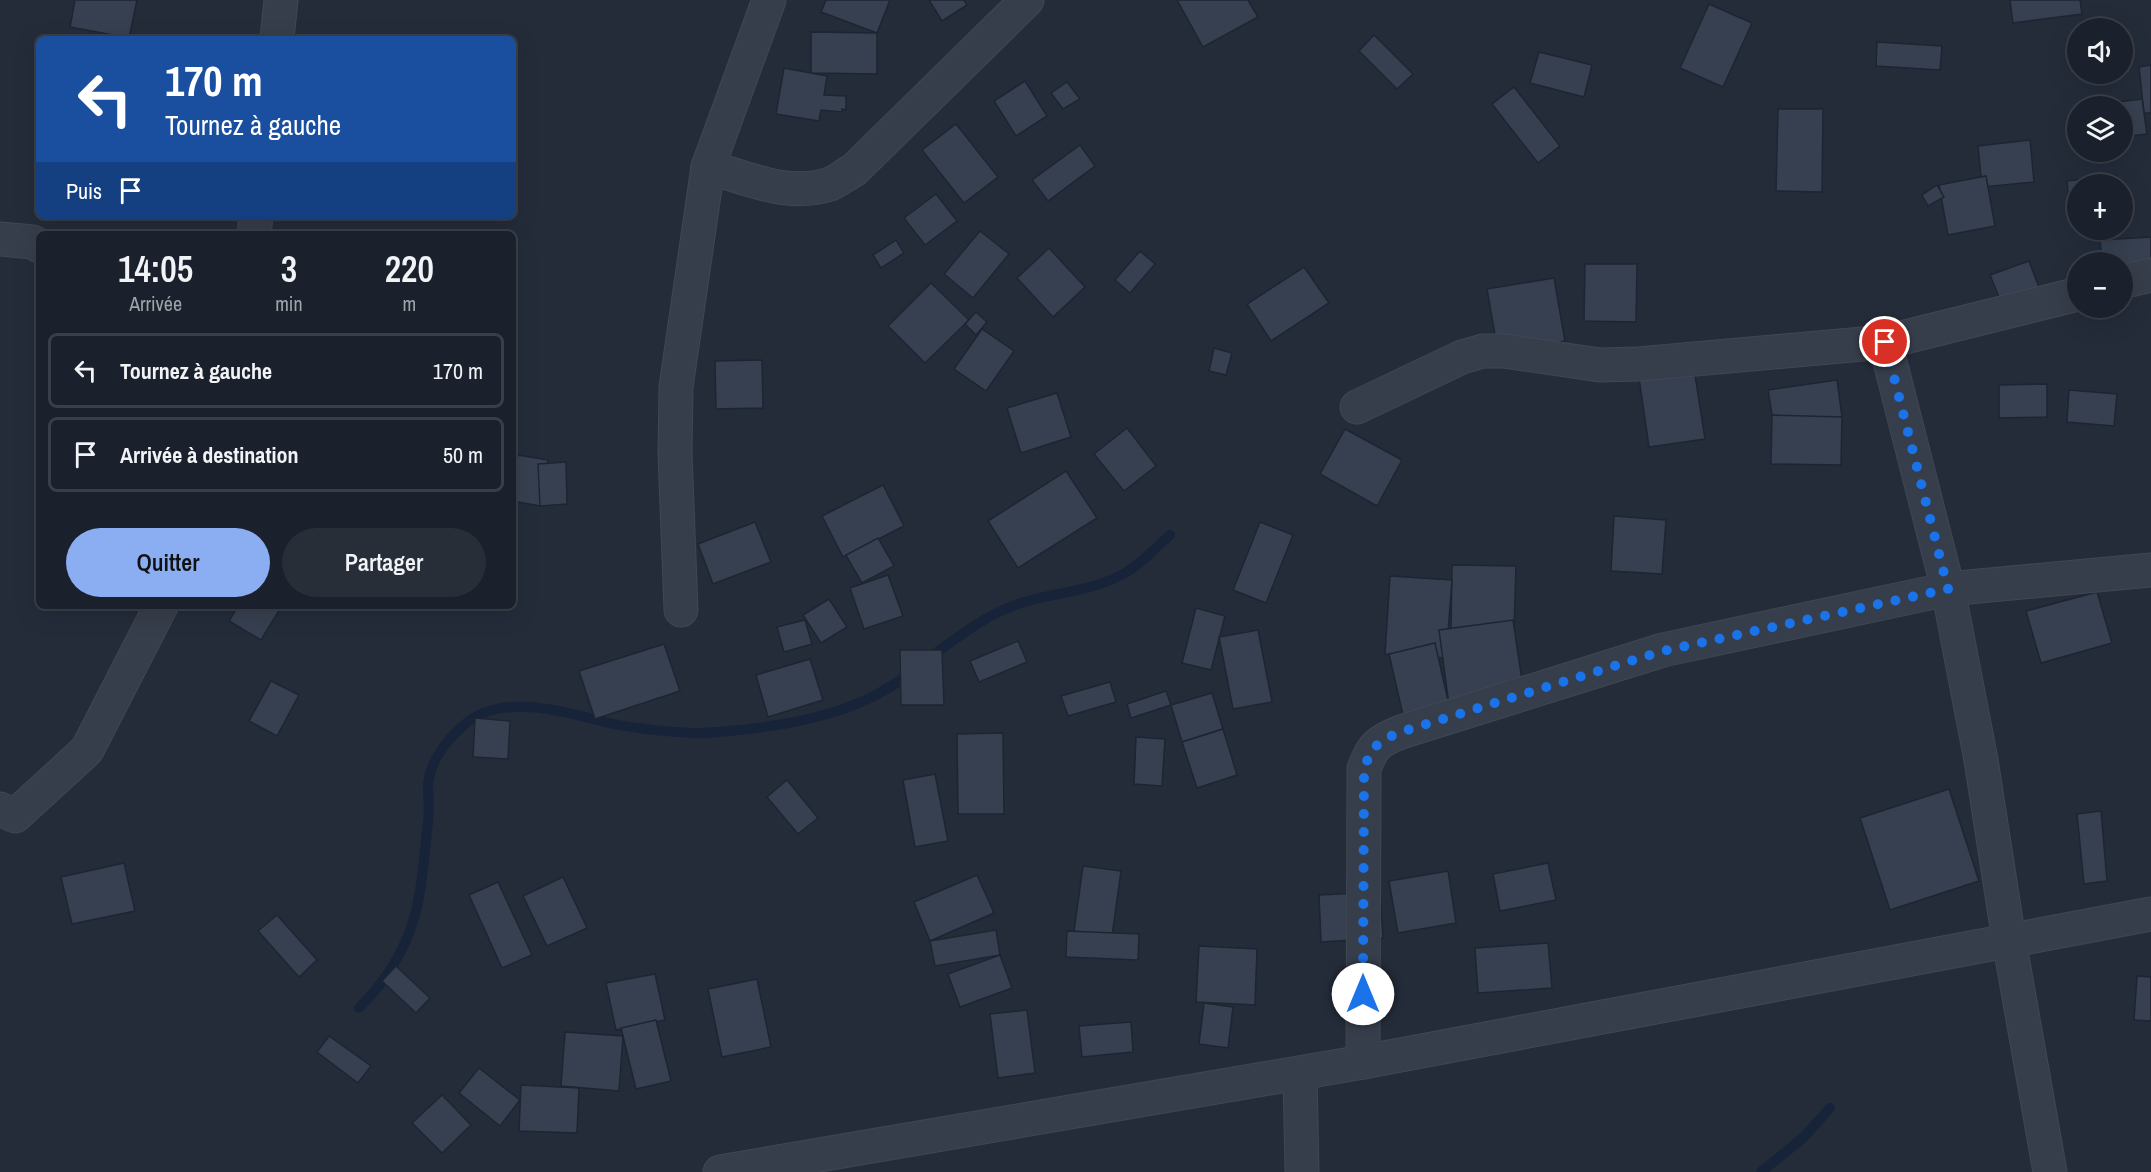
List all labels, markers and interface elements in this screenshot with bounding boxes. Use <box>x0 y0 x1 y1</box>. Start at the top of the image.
map controls <box>2067 18 2133 318</box>
button: sound <box>2067 18 2133 84</box>
text: 170 m <box>165 53 263 109</box>
icon: left <box>66 60 144 138</box>
button: layers <box>2067 96 2133 162</box>
text: Tournez à gauche <box>165 107 341 143</box>
icon: arrive <box>114 174 147 207</box>
button: + <box>2067 174 2133 240</box>
text: Puis <box>66 176 102 206</box>
text: 14:05 <box>118 245 193 293</box>
text: 3 <box>281 245 297 293</box>
text: 220 <box>385 245 434 293</box>
button: − <box>2067 252 2133 318</box>
text: Arrivée <box>129 290 182 317</box>
text: min <box>275 290 303 317</box>
text: m <box>402 290 416 317</box>
pin <box>1859 316 1910 367</box>
icon: arrive <box>1868 325 1901 358</box>
icon: left <box>69 354 102 387</box>
text: Tournez à gauche <box>120 356 272 386</box>
text: 170 m <box>433 356 483 386</box>
icon: arrive <box>69 438 102 471</box>
text: Arrivée à destination <box>120 440 298 470</box>
text: 50 m <box>443 440 483 470</box>
button: Quitter <box>66 528 270 597</box>
button: Partager <box>282 528 486 597</box>
position arrow <box>1331 962 1395 1026</box>

